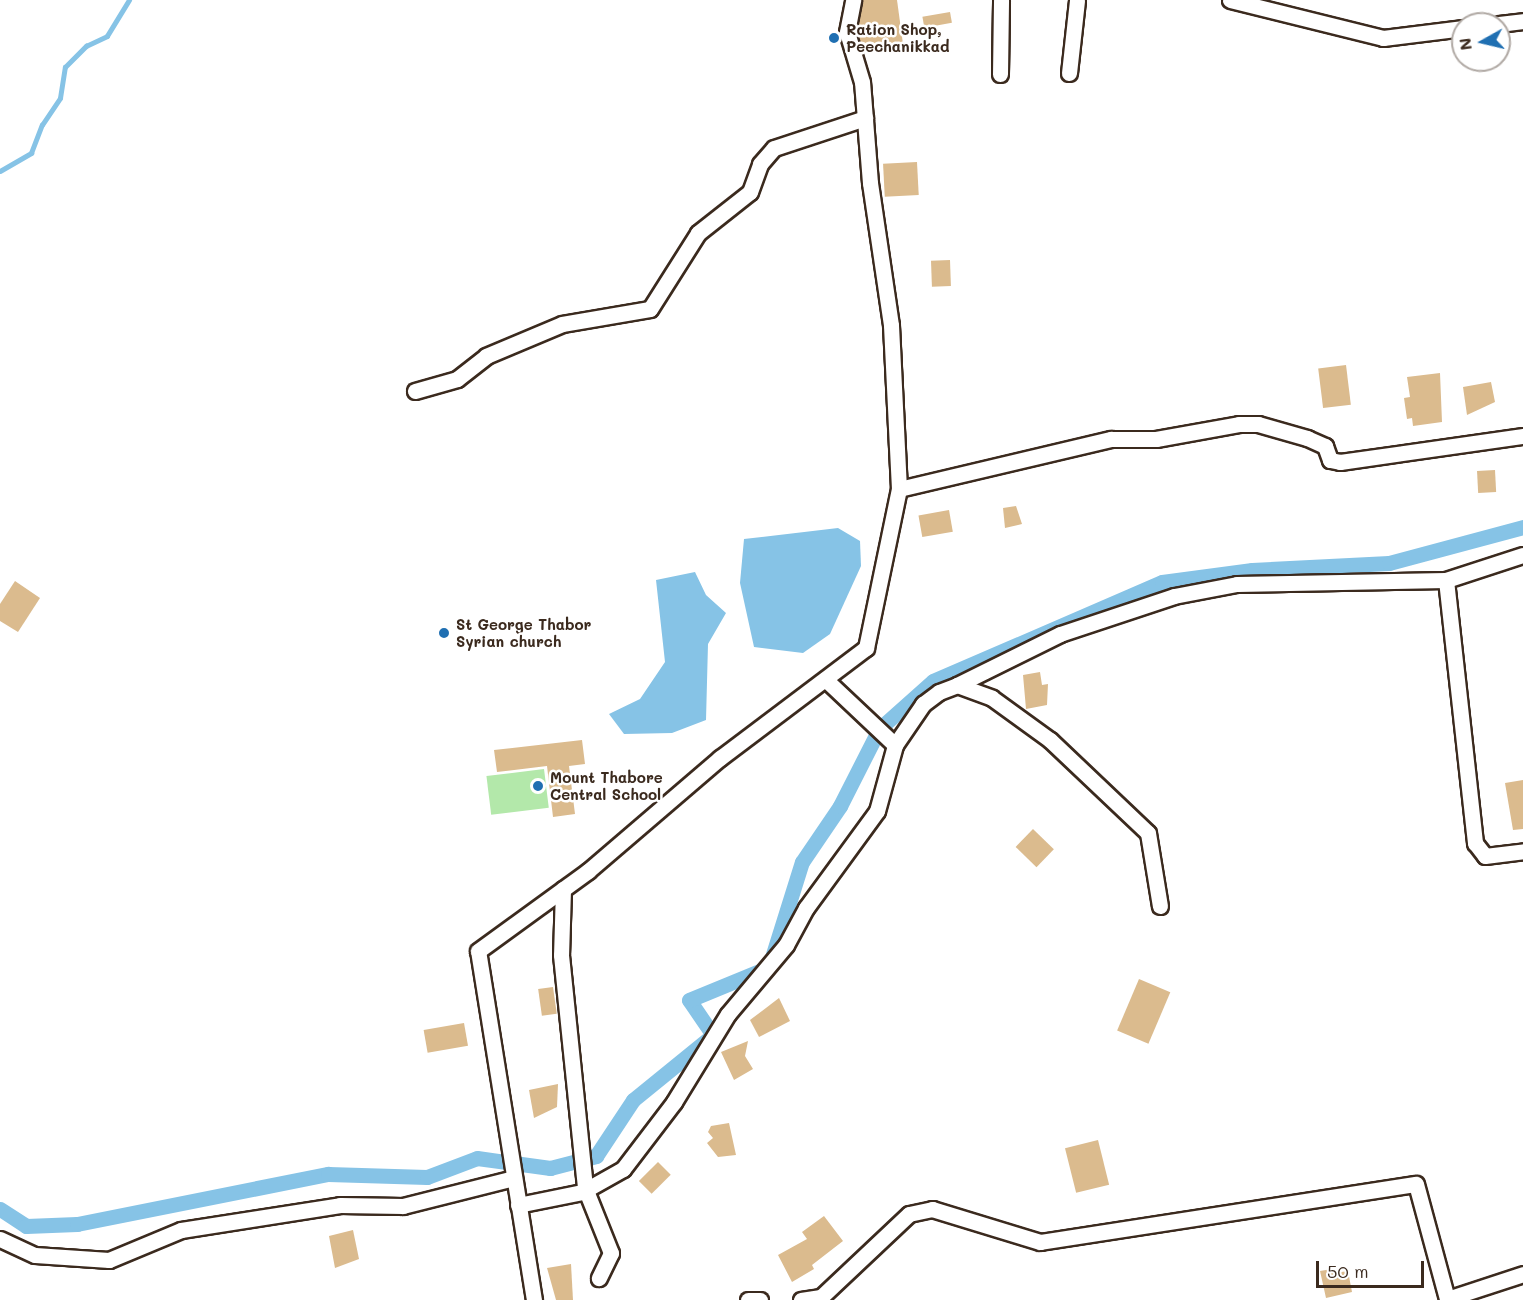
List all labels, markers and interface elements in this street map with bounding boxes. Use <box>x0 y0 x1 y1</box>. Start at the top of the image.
north arrow <box>1451 12 1511 72</box>
place label: Ration Shop, Peechanikkad <box>846 20 950 55</box>
marker: Ration Shop, Peechanikkad <box>827 31 841 45</box>
text: N <box>1453 37 1476 52</box>
place label: St George Thabor Syrian church <box>456 615 591 650</box>
marker: St George Thabor Syrian church <box>437 626 451 640</box>
place label: Mount Thabore Central School <box>550 768 663 803</box>
marker: Mount Thabore Central School <box>531 779 545 793</box>
scale bar <box>1319 1249 1427 1287</box>
text: 50 m <box>1327 1259 1369 1283</box>

